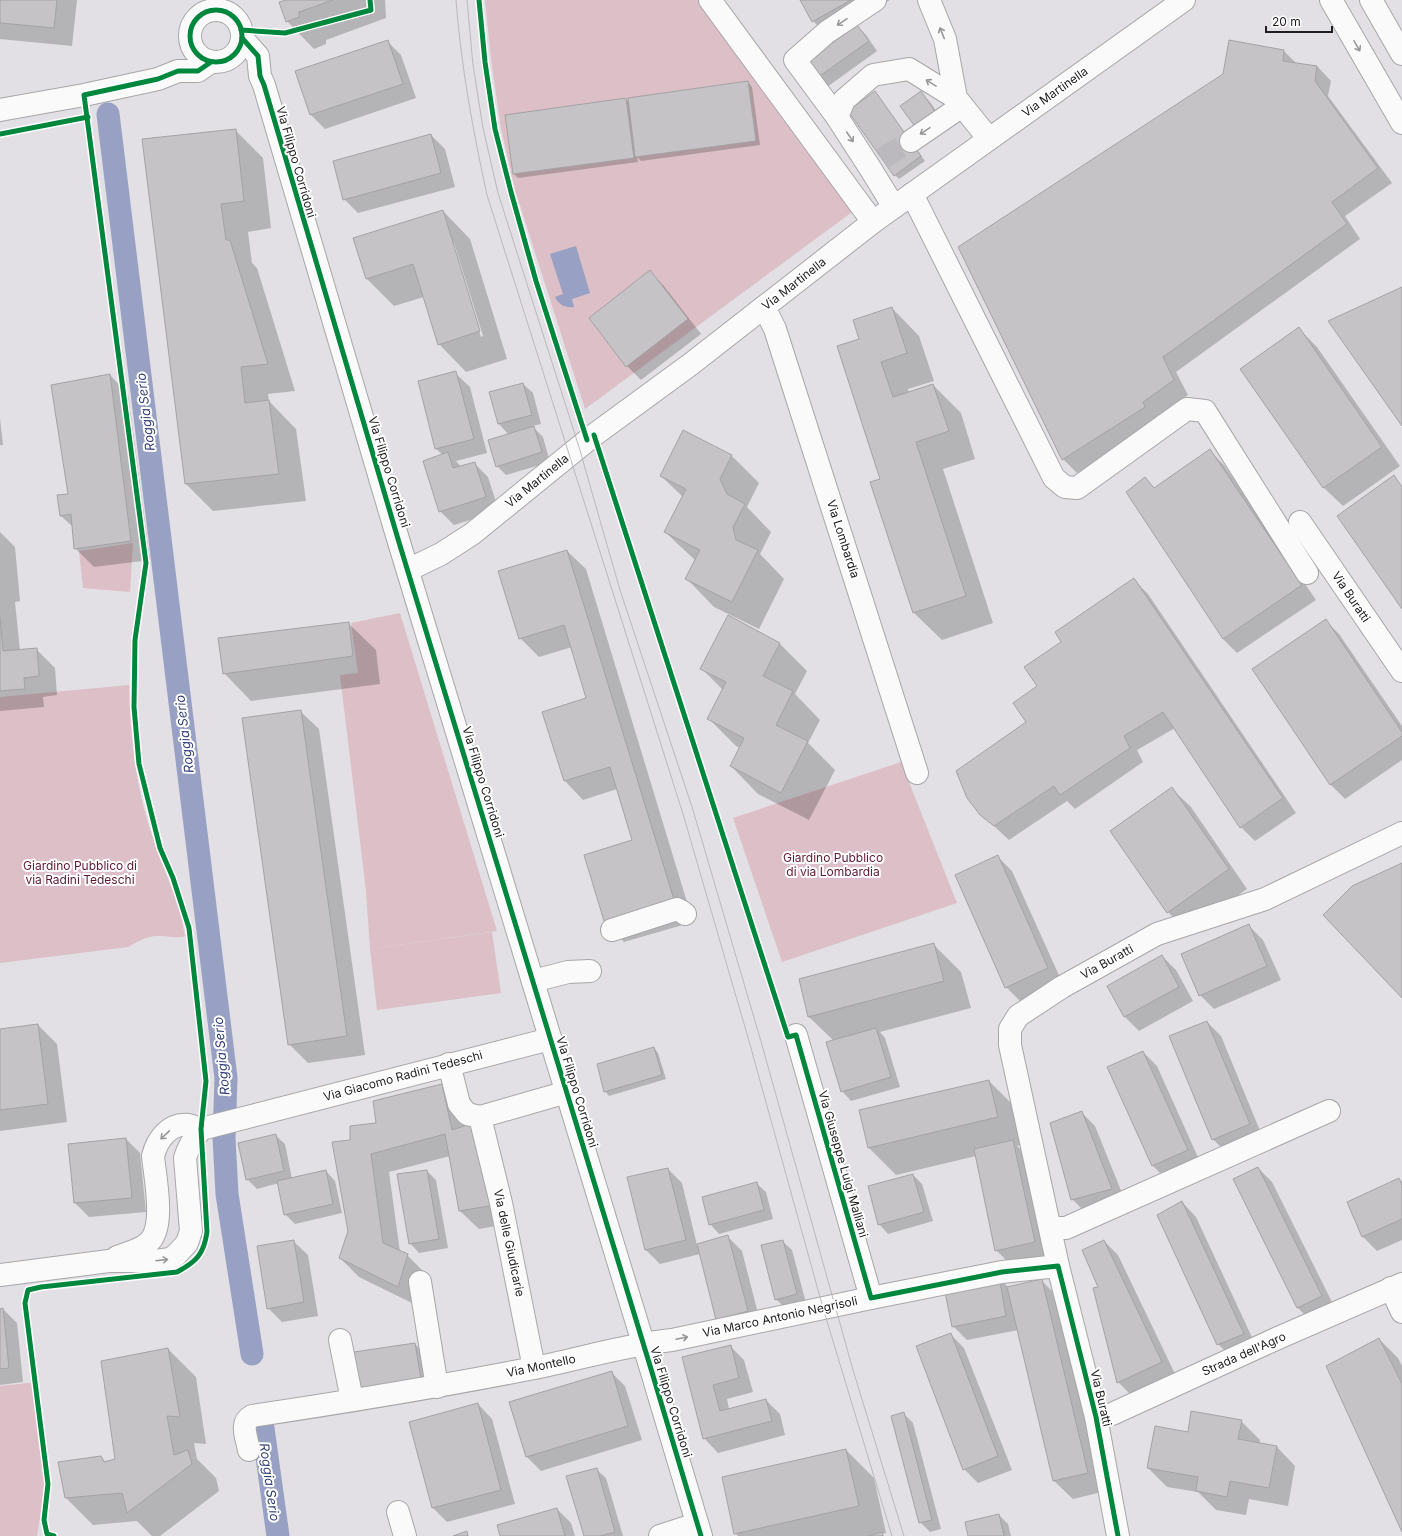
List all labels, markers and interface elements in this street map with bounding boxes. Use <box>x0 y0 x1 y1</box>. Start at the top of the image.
scale bar <box>1266 8 1332 34</box>
text: 20 m <box>1272 14 1301 29</box>
one-way arrow <box>837 18 848 26</box>
one-way arrow <box>938 27 946 39</box>
one-way arrow <box>1354 40 1362 52</box>
street label: Via Martinella <box>1019 63 1091 120</box>
one-way arrow <box>926 79 937 87</box>
street label: Via Filippo Corridoni <box>273 104 320 219</box>
one-way arrow <box>920 127 931 135</box>
one-way arrow <box>846 131 854 142</box>
street label: Via Martinella <box>759 254 829 313</box>
water label: Roggia Serio <box>132 372 158 452</box>
street label: Via Filippo Corridoni <box>365 415 414 529</box>
street label: Via Martinella <box>502 451 571 511</box>
street label: Via Lombardia <box>824 498 863 580</box>
street label: Via Buratti <box>1329 568 1374 625</box>
water label: Roggia Serio <box>171 694 197 774</box>
street label: Via Filippo Corridoni <box>459 725 508 839</box>
park label: Giardino Pubblico di via Lombardia <box>783 850 883 879</box>
park label: Giardino Pubblico di via Radini Tedeschi <box>23 858 137 887</box>
street label: Via Buratti <box>1078 941 1136 982</box>
water label: Roggia Serio <box>210 1016 232 1096</box>
street label: Via Filippo Corridoni <box>553 1035 602 1149</box>
street label: Via Giacomo Radini Tedeschi <box>322 1047 484 1104</box>
street label: Via Giuseppe Luigi Malliani <box>815 1089 872 1239</box>
one-way arrow <box>160 1130 170 1140</box>
street label: Via delle Giudicarie <box>491 1188 528 1298</box>
one-way arrow <box>155 1256 168 1264</box>
street label: Via Marco Antonio Negrisoli <box>701 1293 859 1340</box>
street label: Strada dell'Agro <box>1199 1328 1288 1379</box>
one-way arrow <box>675 1334 688 1342</box>
street label: Via Filippo Corridoni <box>647 1345 696 1459</box>
street label: Via Montello <box>505 1351 577 1380</box>
street label: Via Buratti <box>1088 1368 1115 1428</box>
water label: Roggia Serio <box>257 1442 283 1522</box>

